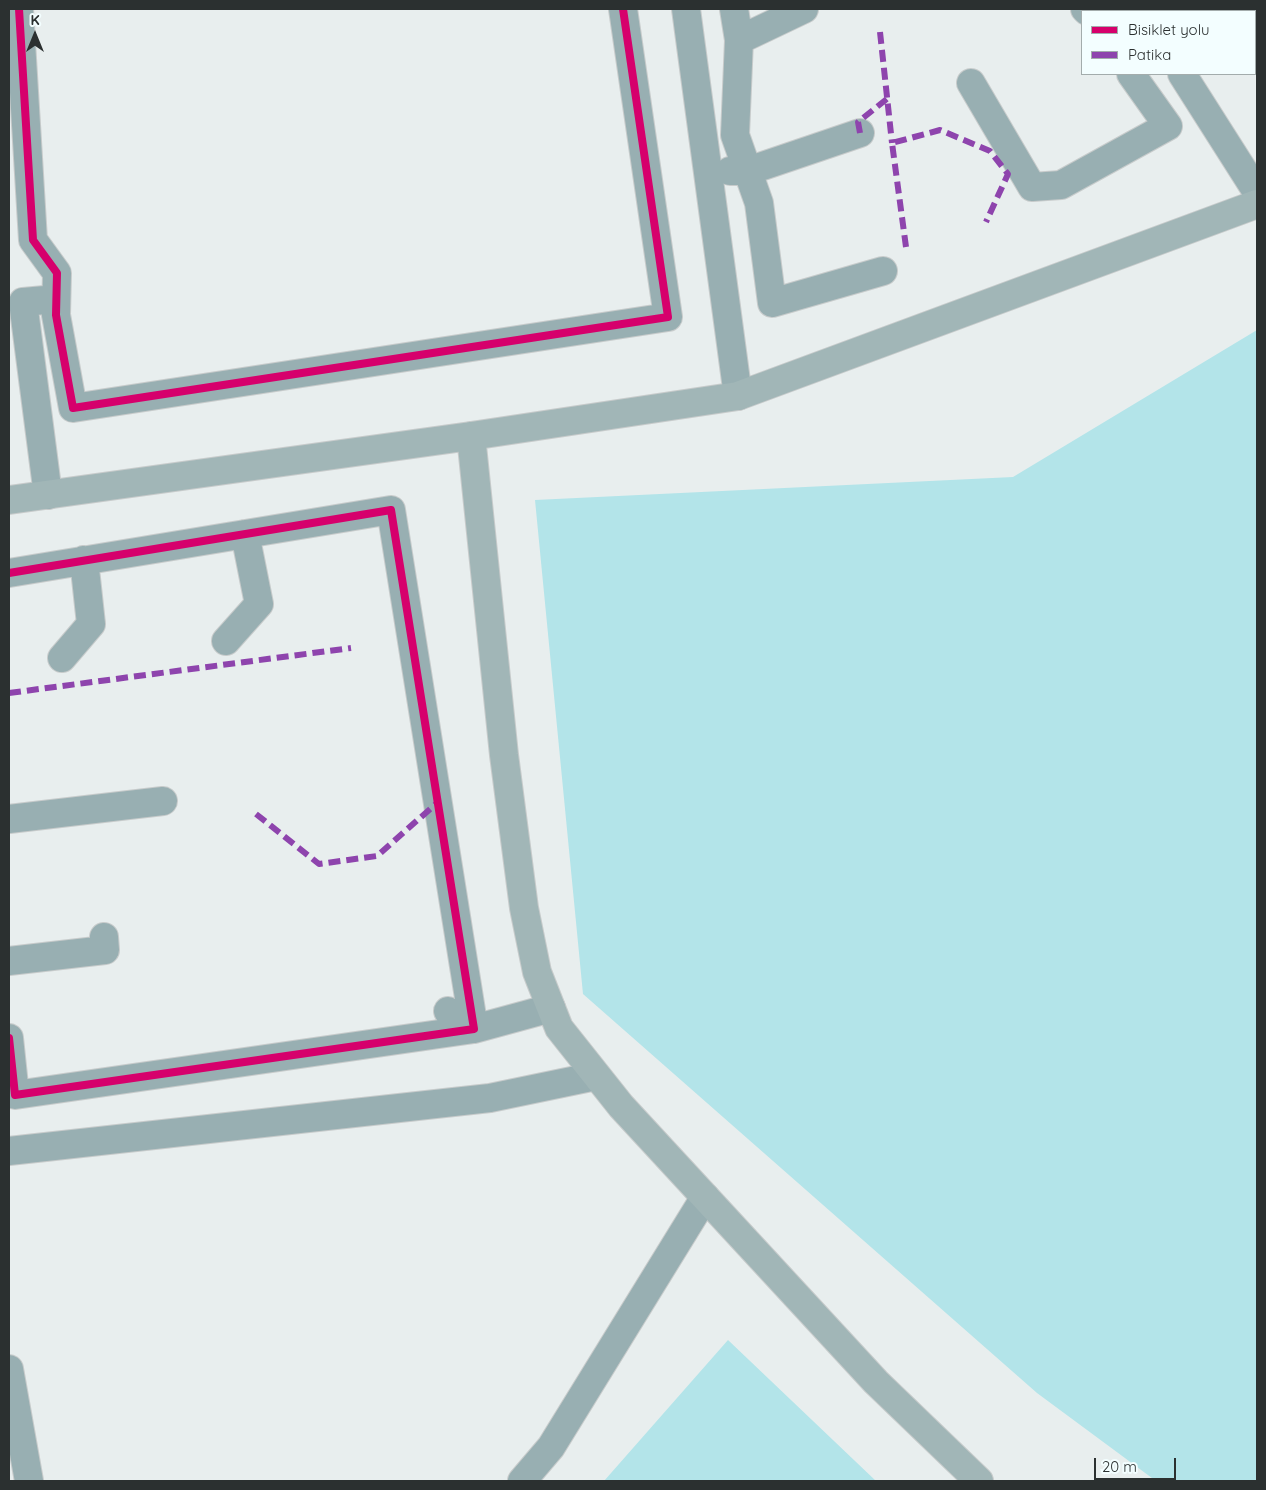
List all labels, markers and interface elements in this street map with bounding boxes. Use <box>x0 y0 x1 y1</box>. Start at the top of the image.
north arrow <box>10 10 60 60</box>
legend <box>1081 10 1256 75</box>
text: K <box>30 11 40 29</box>
text: Bisiklet yolu <box>1128 20 1210 39</box>
text: Patika <box>1128 45 1171 64</box>
scale bar <box>1096 1448 1178 1480</box>
text: 20 m <box>1102 1457 1137 1476</box>

